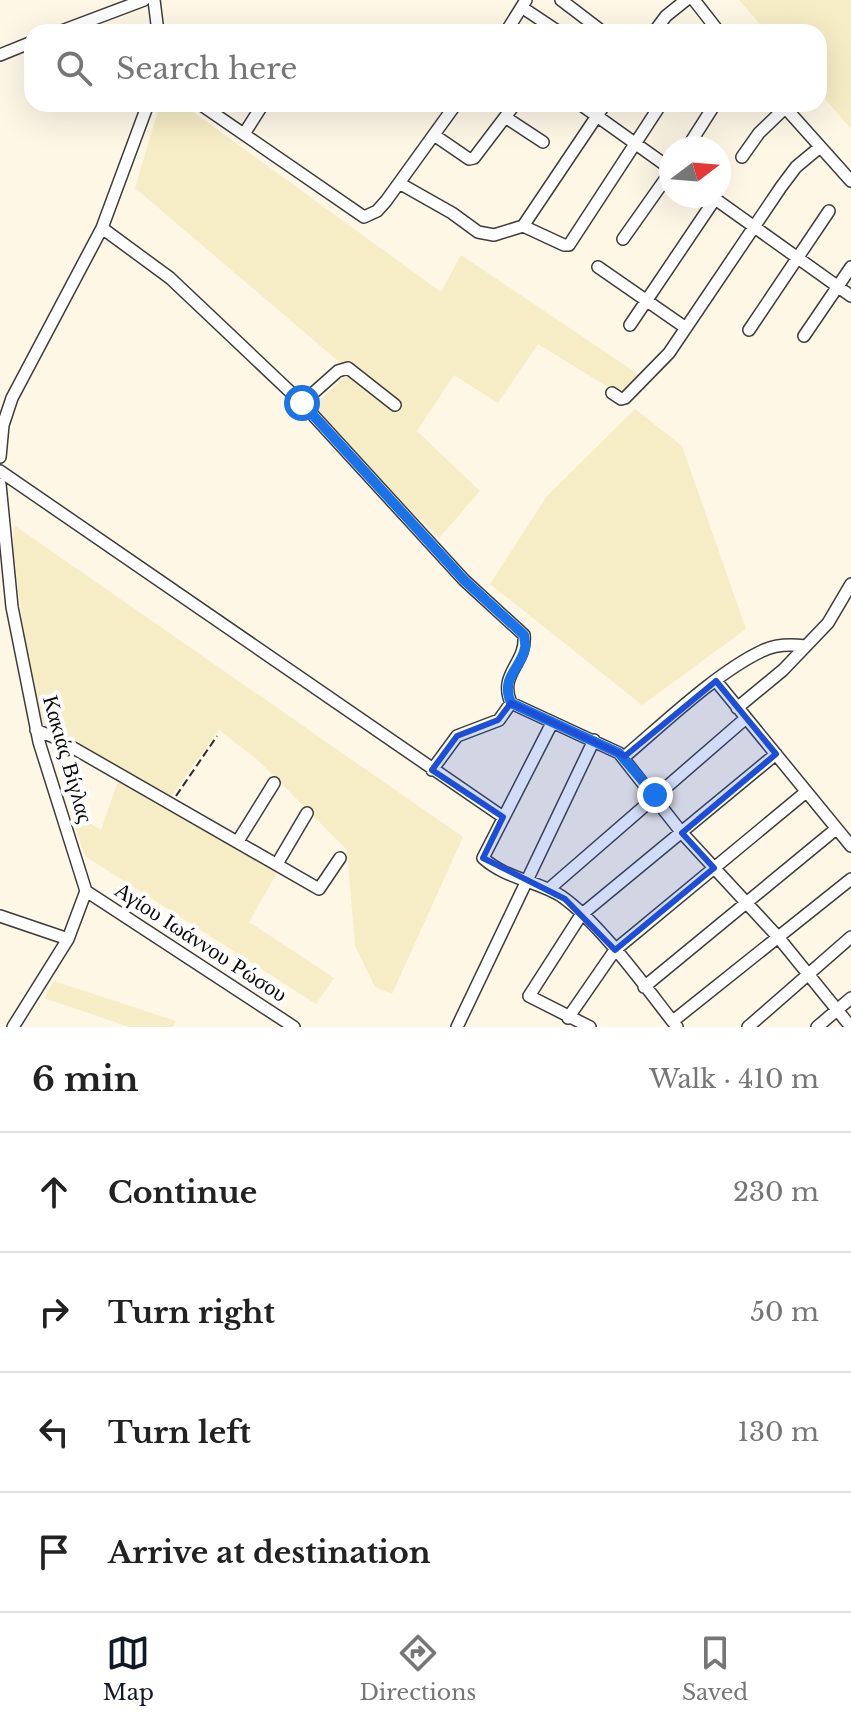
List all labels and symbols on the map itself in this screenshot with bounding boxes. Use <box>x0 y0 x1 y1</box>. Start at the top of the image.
north arrow <box>659 136 731 208</box>
route start <box>284 385 320 421</box>
street label: Κακιάς Βίγλας <box>37 692 99 826</box>
route end <box>637 777 673 813</box>
street label: Αγίου Ιωάννου Ρώσου <box>110 876 292 1008</box>

